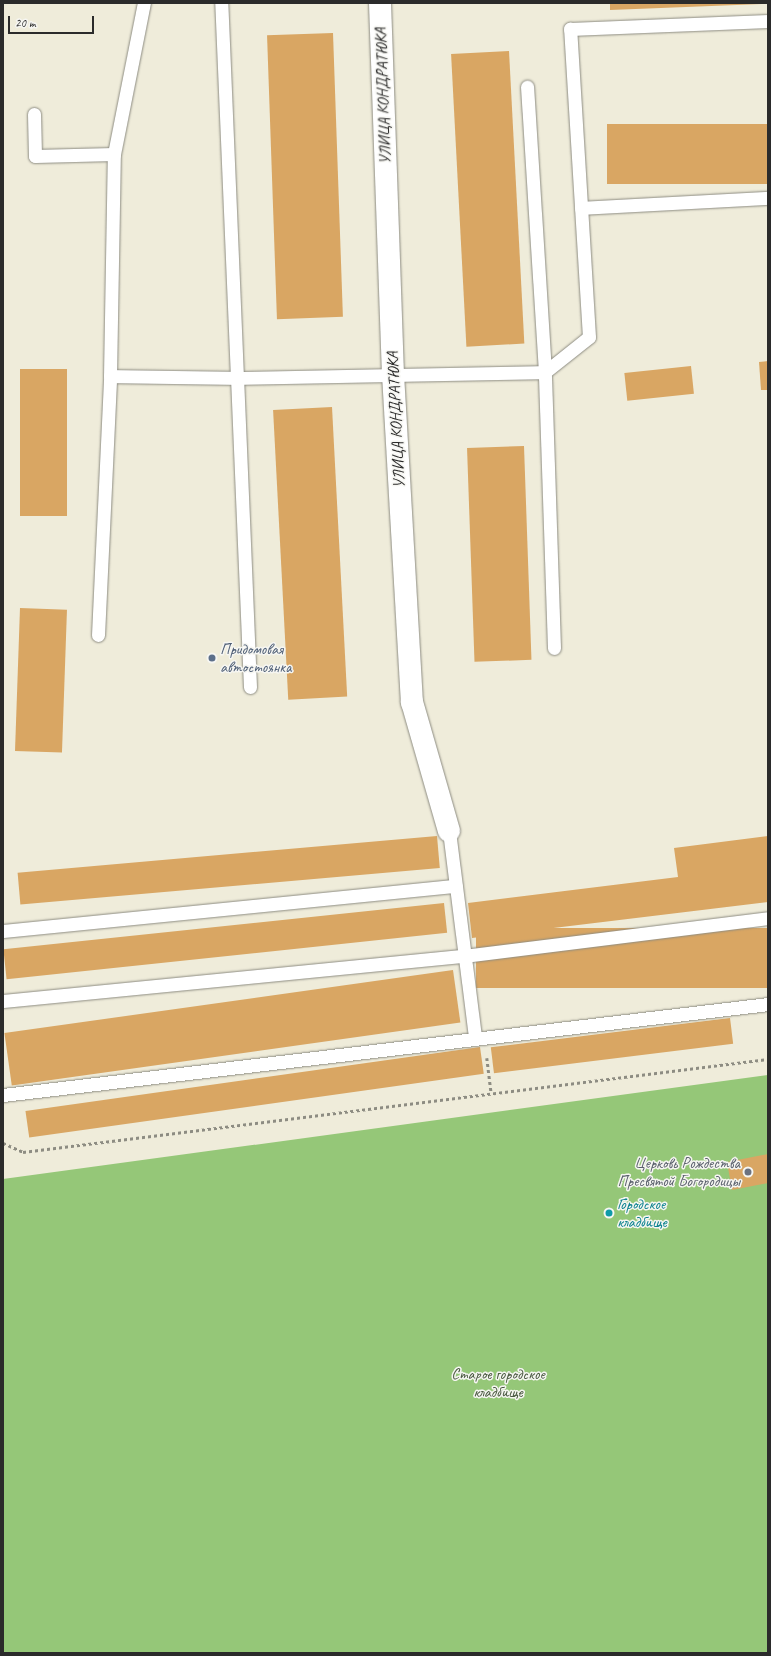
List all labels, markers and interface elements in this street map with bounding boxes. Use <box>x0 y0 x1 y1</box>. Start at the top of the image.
scale bar <box>10 8 96 34</box>
text: 20 m <box>15 15 35 31</box>
street label: УЛИЦА КОНДРАТЮКА <box>371 27 395 165</box>
street label: УЛИЦА КОНДРАТЮКА <box>383 351 409 489</box>
place label: Придомовая автостоянка <box>220 639 292 677</box>
marker: Придомовая автостоянка <box>207 653 217 663</box>
place label: Церковь Рождества Пресвятой Богородицы <box>617 1153 740 1191</box>
marker: Церковь Рождества Пресвятой Богородицы <box>743 1167 753 1177</box>
place label: Городское кладбище <box>617 1194 667 1232</box>
marker: Городское кладбище <box>604 1208 614 1218</box>
park label: Старое городское кладбище <box>451 1364 545 1402</box>

